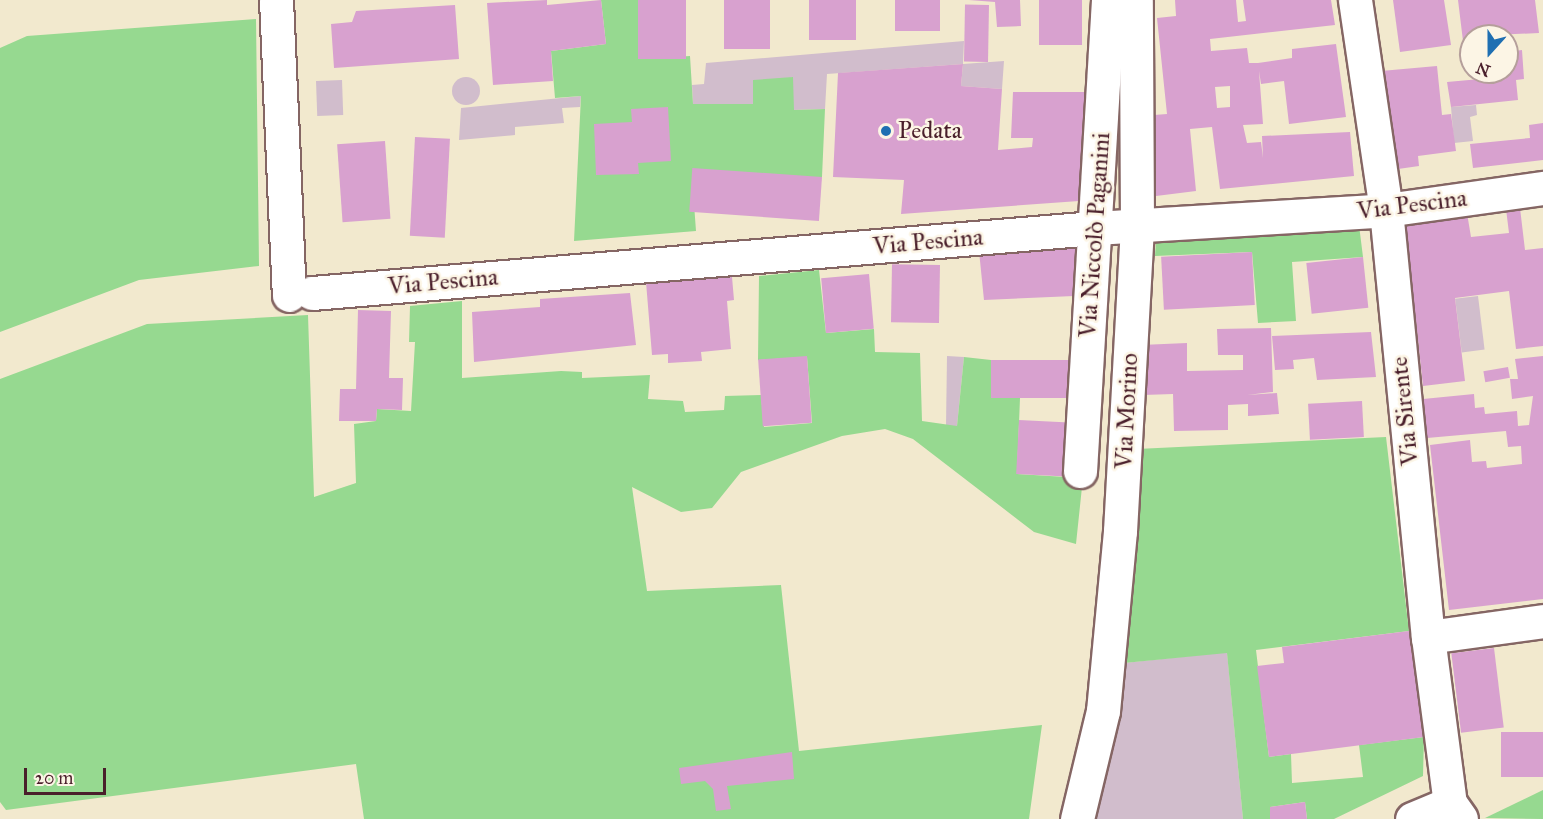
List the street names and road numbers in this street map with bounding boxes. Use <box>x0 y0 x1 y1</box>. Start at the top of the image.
street label: Via Niccolò Paganini <box>1073 131 1117 339</box>
street label: Via Pescina <box>1355 184 1469 226</box>
street label: Via Pescina <box>872 223 984 261</box>
street label: Via Pescina <box>387 263 499 301</box>
street label: Via Morino <box>1110 352 1144 470</box>
street label: Via Sirente <box>1385 355 1425 467</box>

